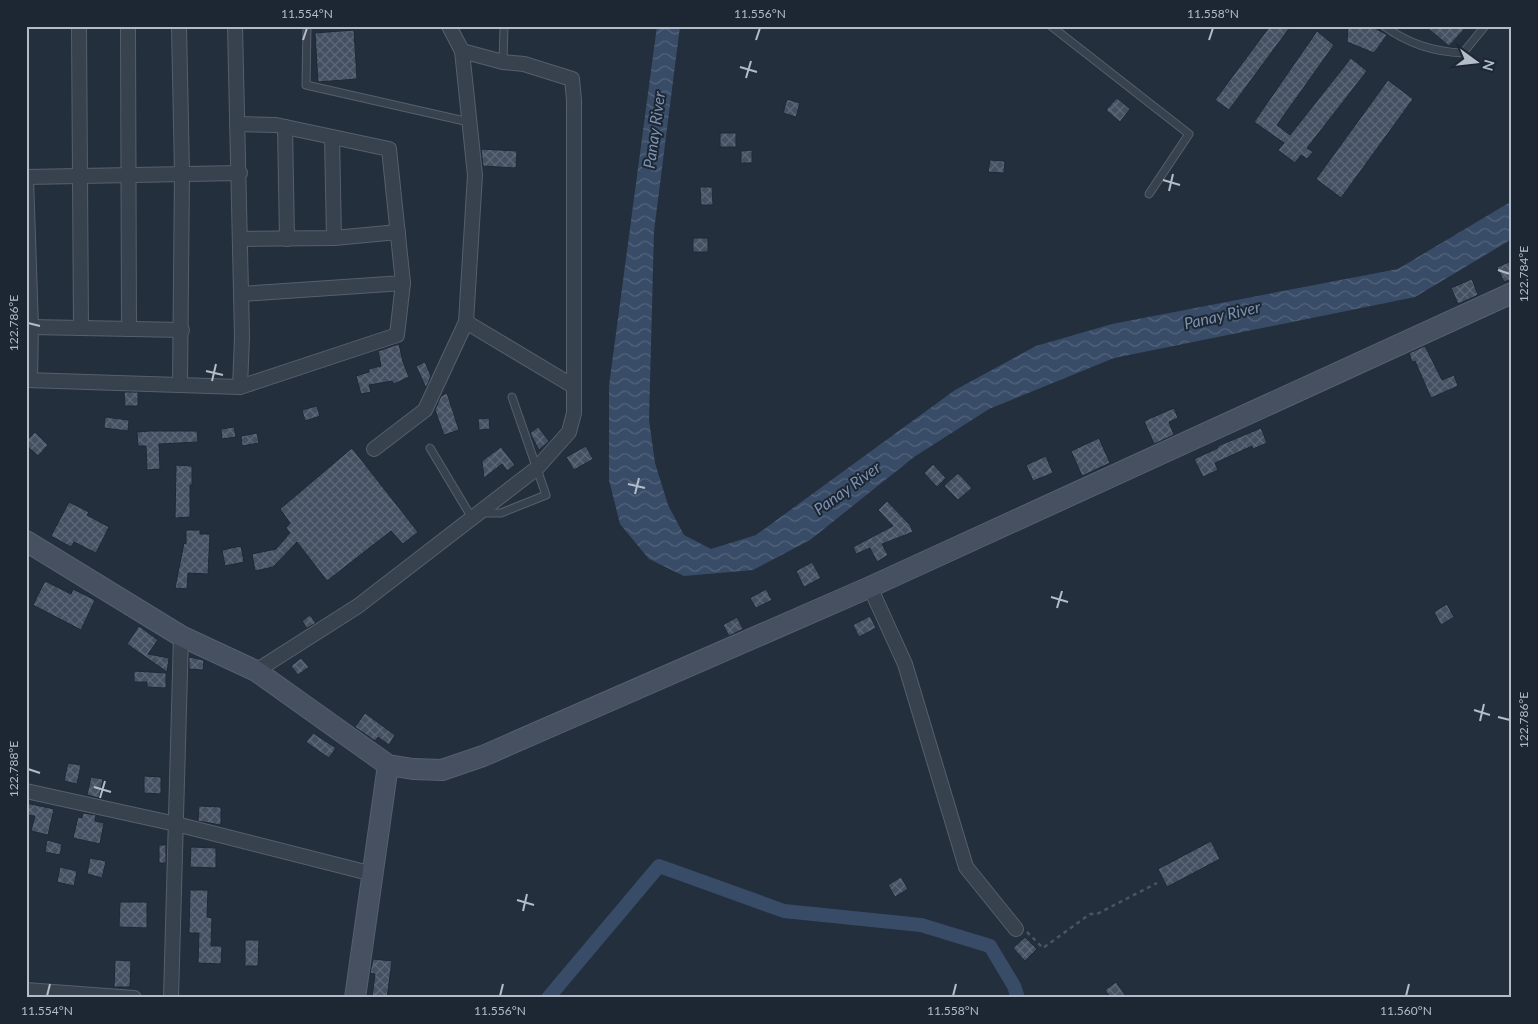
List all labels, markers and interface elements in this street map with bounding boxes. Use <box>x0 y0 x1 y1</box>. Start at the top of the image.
text: 11.554°N <box>281 6 333 21</box>
text: 11.556°N <box>734 6 786 21</box>
text: 11.558°N <box>1187 6 1239 21</box>
north arrow <box>1450 38 1500 88</box>
text: N <box>1479 58 1499 73</box>
water label: Panay River <box>639 90 668 170</box>
text: 122.784°E <box>1516 246 1531 302</box>
text: 122.786°E <box>6 295 21 351</box>
water label: Panay River <box>1182 296 1262 333</box>
water label: Panay River <box>810 457 884 518</box>
text: 122.786°E <box>1516 692 1531 748</box>
text: 122.788°E <box>6 741 21 797</box>
text: 11.554°N <box>21 1003 73 1018</box>
text: 11.556°N <box>474 1003 526 1018</box>
text: 11.558°N <box>927 1003 979 1018</box>
text: 11.560°N <box>1380 1003 1432 1018</box>

